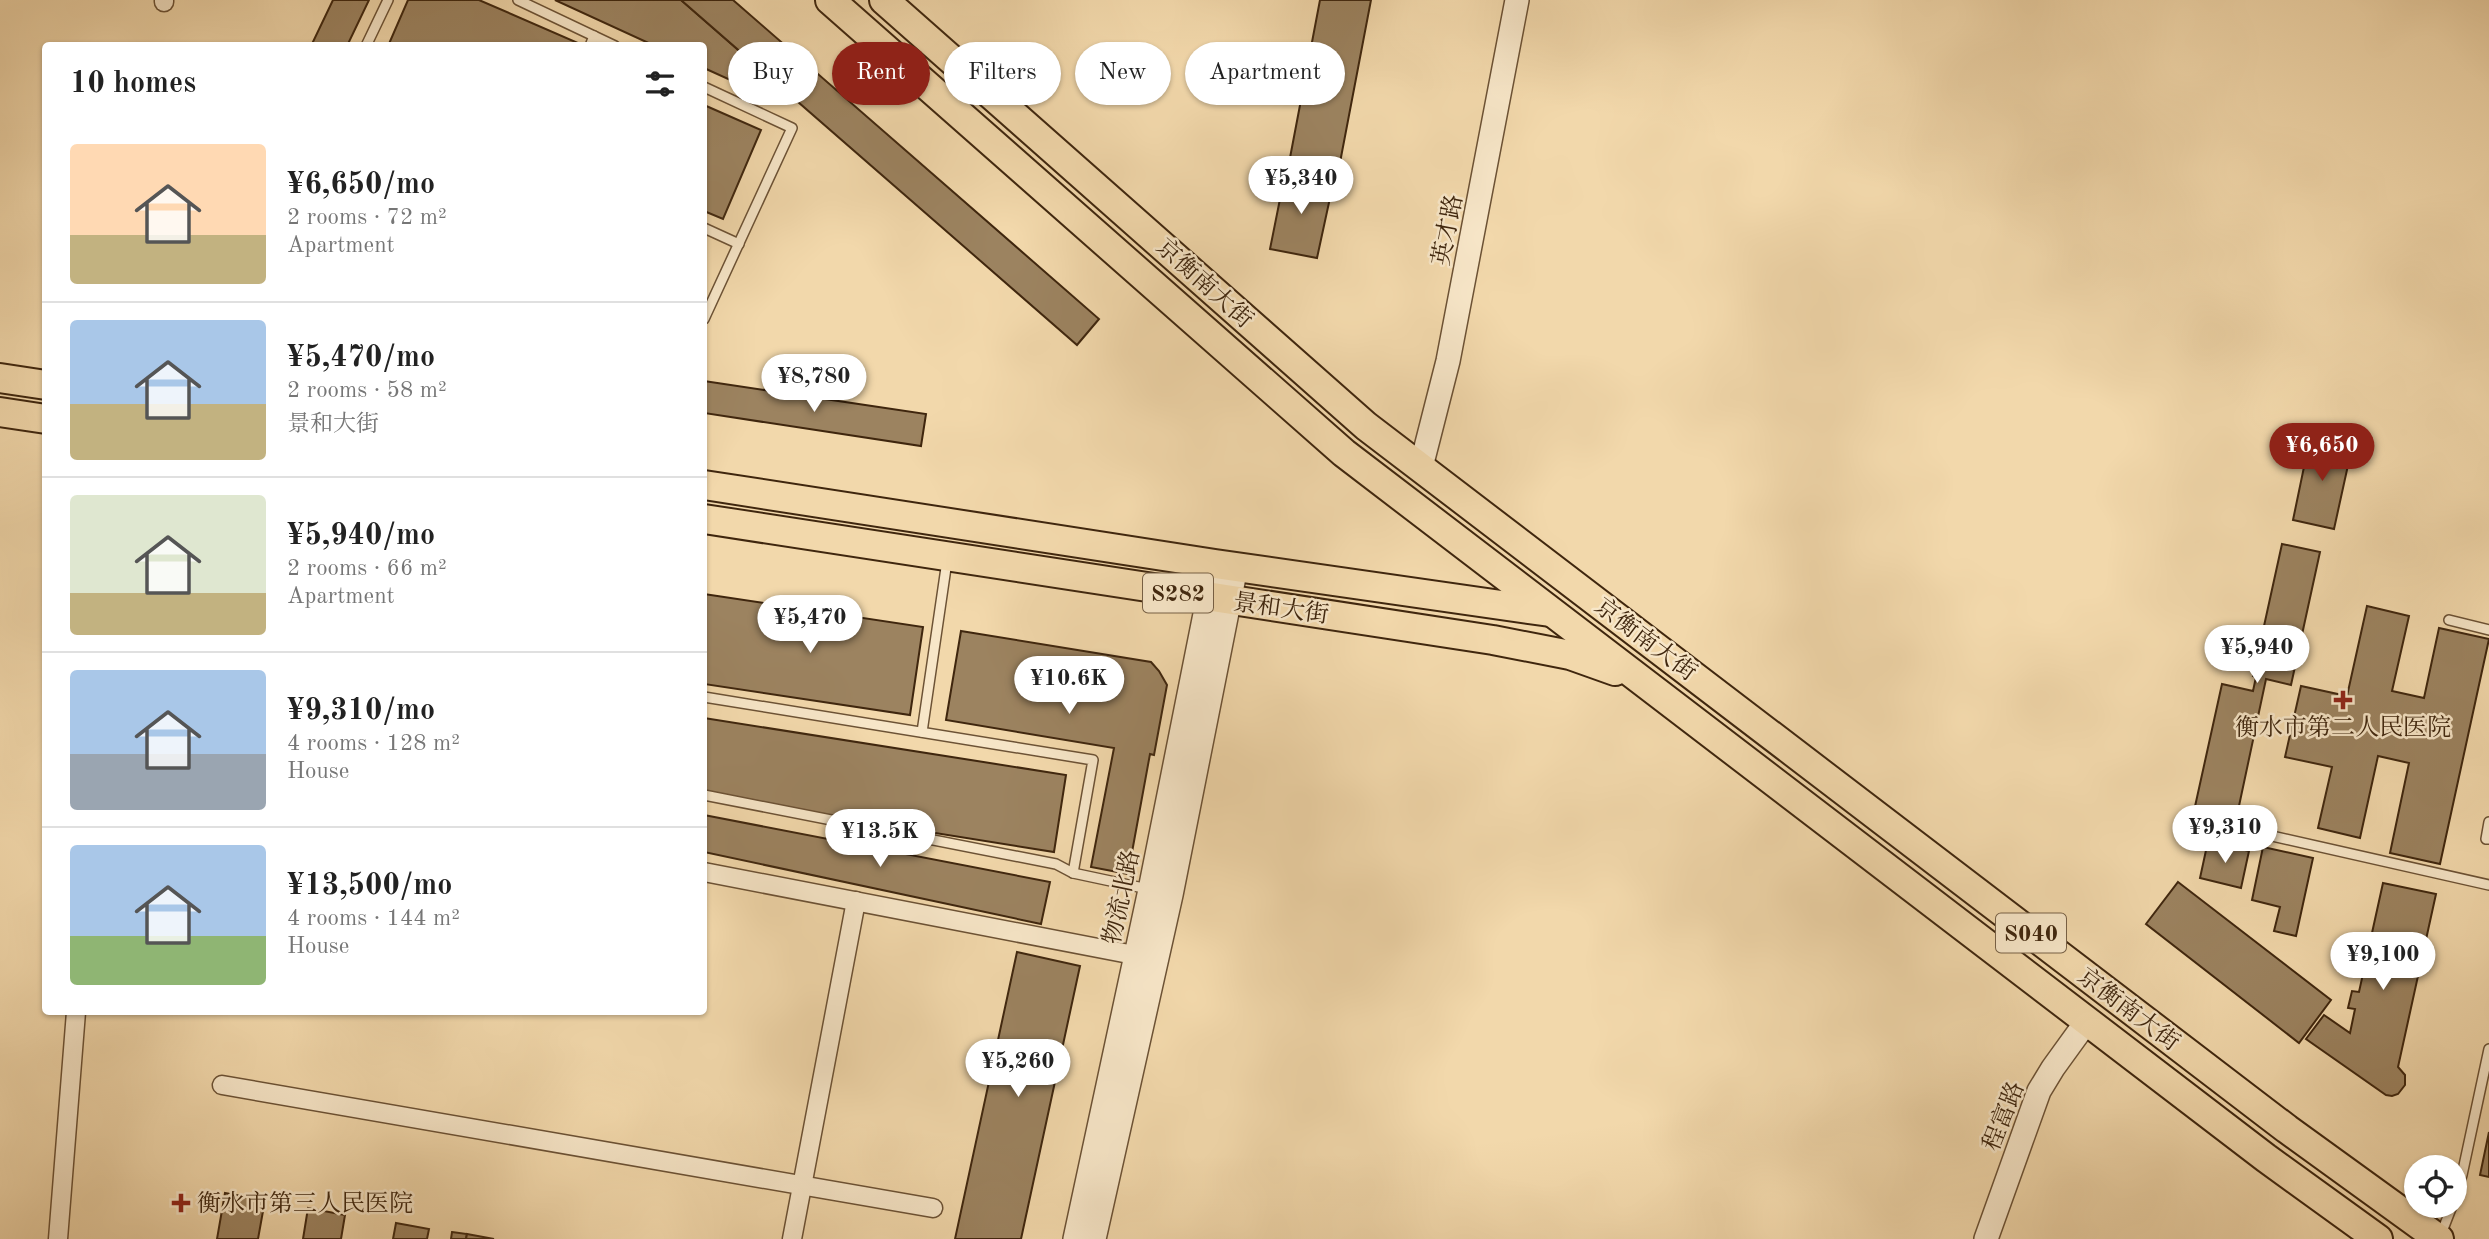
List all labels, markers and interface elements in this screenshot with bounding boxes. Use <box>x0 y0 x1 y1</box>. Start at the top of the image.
chip: Buy <box>728 42 818 105</box>
chip: Rent <box>832 42 930 105</box>
chip: Filters <box>944 42 1061 105</box>
chip: New <box>1075 42 1171 105</box>
chip: Apartment <box>1185 42 1345 105</box>
icon: filters <box>641 65 679 103</box>
text: 10 homes <box>70 69 196 99</box>
pin: ¥5,340 <box>1244 156 1358 216</box>
text: ¥5,340 <box>1264 167 1338 190</box>
text: ¥6,650/mo <box>287 170 435 200</box>
icon: home <box>126 172 210 256</box>
street label: 英才路 <box>1427 192 1468 268</box>
text: 2 rooms · 72 m² <box>287 206 447 229</box>
street label: 京衡南大街 <box>1151 233 1258 334</box>
text: Apartment <box>287 234 395 257</box>
text: ¥5,470/mo <box>287 343 435 373</box>
icon: home <box>126 348 210 432</box>
pin: ¥8,780 <box>757 354 871 414</box>
text: ¥8,780 <box>777 365 851 388</box>
text: 2 rooms · 58 m² <box>287 379 447 402</box>
text: 景和大街 <box>287 413 379 436</box>
pin: ¥6,650 <box>2265 424 2379 483</box>
text: ¥6,650 <box>2285 434 2359 457</box>
text: ¥5,940/mo <box>287 521 435 551</box>
icon: home <box>126 523 210 607</box>
text: 2 rooms · 66 m² <box>287 557 447 580</box>
road number: S282 <box>1143 573 1213 612</box>
text: Apartment <box>287 585 395 608</box>
street label: 景和大街 <box>1232 588 1330 629</box>
street label: 京衡南大街 <box>1590 593 1702 686</box>
pin: ¥5,470 <box>753 596 867 655</box>
text: ¥5,470 <box>773 606 847 629</box>
pin: ¥5,940 <box>2200 626 2314 685</box>
text: ¥5,940 <box>2220 636 2294 659</box>
pin: ¥10.6K <box>1012 656 1126 716</box>
text: ¥10.6K <box>1030 667 1108 690</box>
marker: 衡水市第二人民医院 <box>2333 690 2353 710</box>
text: ¥9,310/mo <box>287 696 435 726</box>
icon: home <box>126 698 210 782</box>
place label: 衡水市第二人民医院 <box>2235 714 2451 741</box>
text: 4 rooms · 128 m² <box>287 732 460 755</box>
text: House <box>287 760 349 783</box>
pin: ¥9,310 <box>2168 806 2282 865</box>
pin: ¥13.5K <box>823 810 937 869</box>
text: ¥9,310 <box>2188 816 2262 839</box>
text: ¥13.5K <box>841 820 919 843</box>
street label: 物流北路 <box>1098 847 1145 947</box>
text: ¥13,500/mo <box>287 871 452 901</box>
icon: home <box>126 873 210 957</box>
text: 4 rooms · 144 m² <box>287 907 460 930</box>
road number: S040 <box>1996 914 2066 952</box>
pin: ¥9,100 <box>2326 932 2440 992</box>
text: House <box>287 935 349 958</box>
text: ¥9,100 <box>2346 943 2420 966</box>
street label: 京衡南大街 <box>2073 963 2185 1056</box>
pin: ¥5,260 <box>961 1040 1075 1099</box>
text: ¥5,260 <box>981 1050 1055 1073</box>
street label: 程富路 <box>1977 1078 2029 1155</box>
map controls <box>2404 1155 2467 1218</box>
button: locate <box>2404 1155 2467 1218</box>
place label: 衡水市第三人民医院 <box>197 1190 413 1217</box>
marker: 衡水市第三人民医院 <box>171 1193 191 1213</box>

